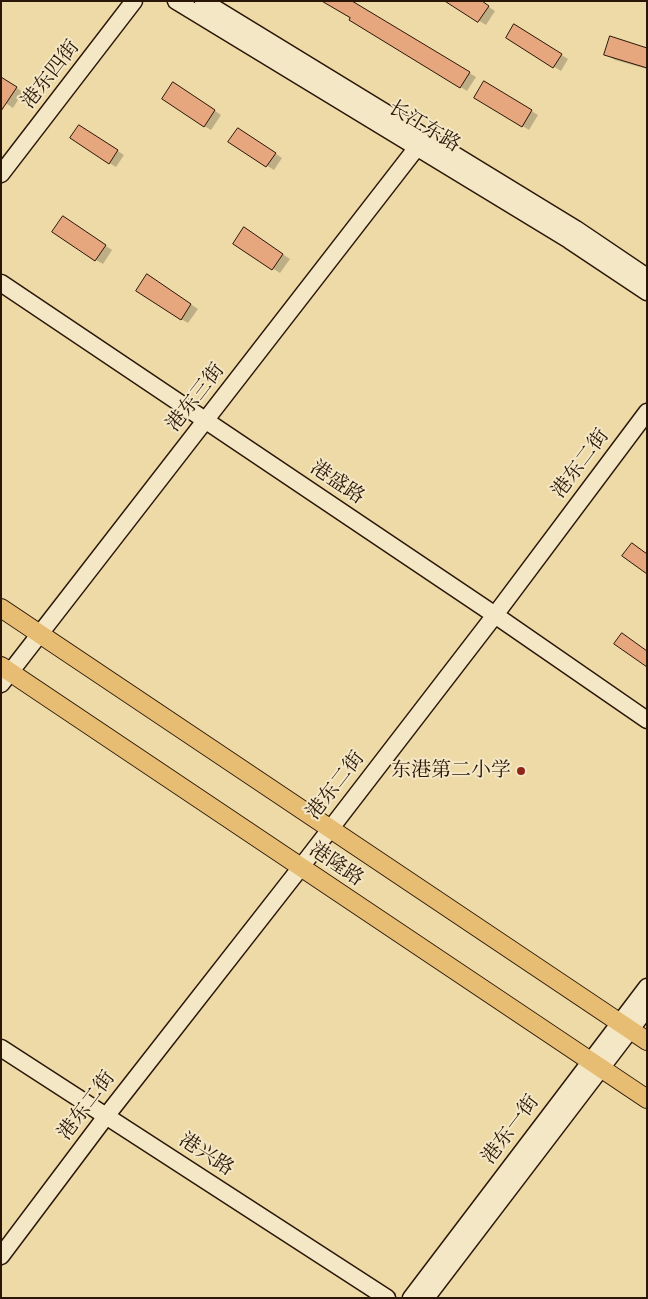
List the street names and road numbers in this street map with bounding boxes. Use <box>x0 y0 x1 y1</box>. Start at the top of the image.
street label: 港东四街 <box>17 36 85 114</box>
street label: 长江东路 <box>384 96 464 158</box>
street label: 港东三街 <box>162 359 230 437</box>
street label: 港东二街 <box>547 425 615 503</box>
street label: 港盛路 <box>305 456 369 510</box>
street label: 港东二街 <box>302 747 370 825</box>
street label: 港隆路 <box>304 838 368 892</box>
street label: 港东二街 <box>53 1067 121 1145</box>
street label: 港东一街 <box>477 1091 545 1169</box>
street label: 港兴路 <box>174 1129 238 1181</box>

